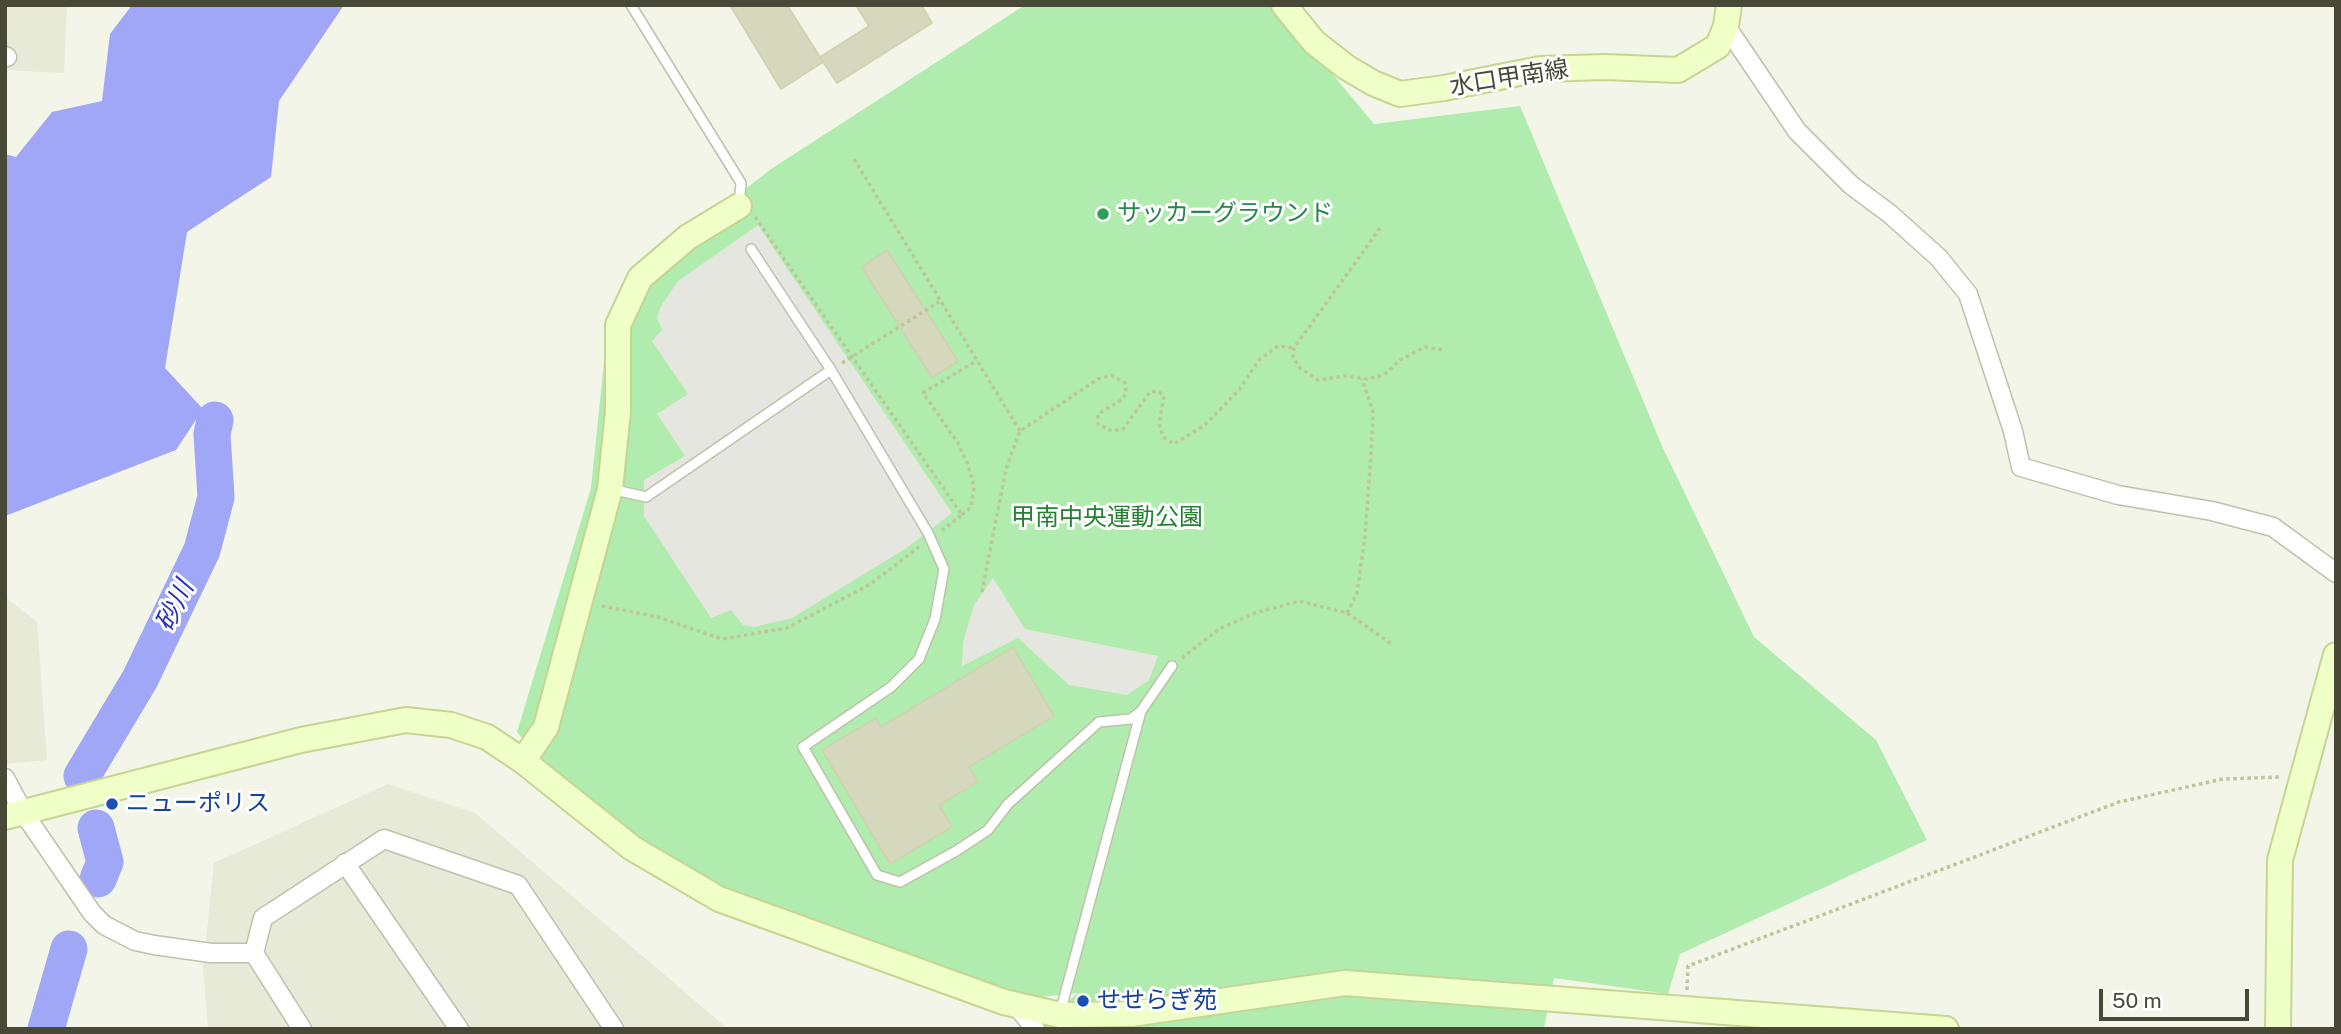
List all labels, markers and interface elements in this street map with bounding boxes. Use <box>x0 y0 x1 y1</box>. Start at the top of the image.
street label: 水口甲南線 <box>1447 54 1571 102</box>
place label: サッカーグラウンド <box>1117 200 1333 228</box>
marker: サッカーグラウンド <box>1095 206 1111 222</box>
park label: 甲南中央運動公園 <box>1011 504 1203 532</box>
water label: 砂川 <box>150 576 200 636</box>
place label: ニューポリス <box>126 790 270 818</box>
marker: ニューポリス <box>104 796 120 812</box>
scale bar <box>2103 974 2254 1018</box>
place label: せせらぎ苑 <box>1097 987 1217 1015</box>
text: 50 m <box>2112 988 2162 1013</box>
marker: せせらぎ苑 <box>1075 993 1091 1009</box>

